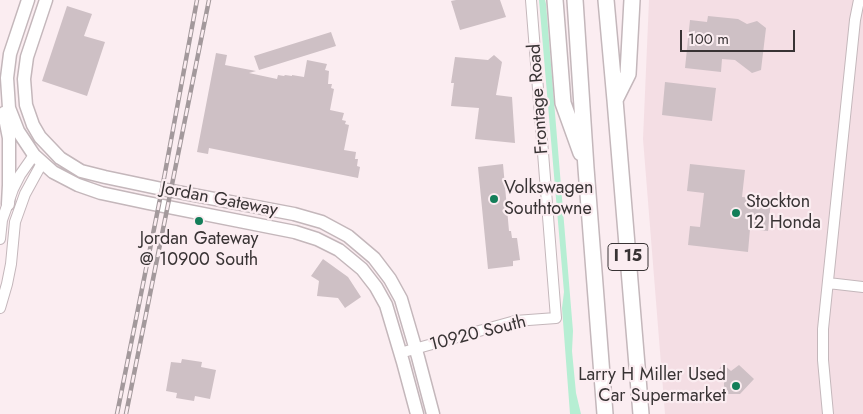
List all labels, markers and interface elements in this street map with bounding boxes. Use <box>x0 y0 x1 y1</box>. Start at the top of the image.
scale bar <box>683 20 798 52</box>
text: 100 m <box>688 28 729 50</box>
street label: Frontage Road <box>524 43 554 155</box>
street label: Jordan Gateway <box>159 178 279 222</box>
place label: Volkswagen Southtowne <box>504 178 593 220</box>
place label: Stockton 12 Honda <box>746 192 821 234</box>
marker: Volkswagen Southtowne <box>488 193 500 205</box>
marker: Stockton 12 Honda <box>730 207 742 219</box>
marker: Jordan Gateway @ 10900 South <box>193 215 205 227</box>
place label: Jordan Gateway @ 10900 South <box>140 229 258 272</box>
road number: I 15 <box>608 243 648 270</box>
street label: 10920 South <box>428 312 528 356</box>
place label: Larry H Miller Used Car Supermarket <box>578 365 726 408</box>
marker: Larry H Miller Used Car Supermarket <box>730 380 742 392</box>

